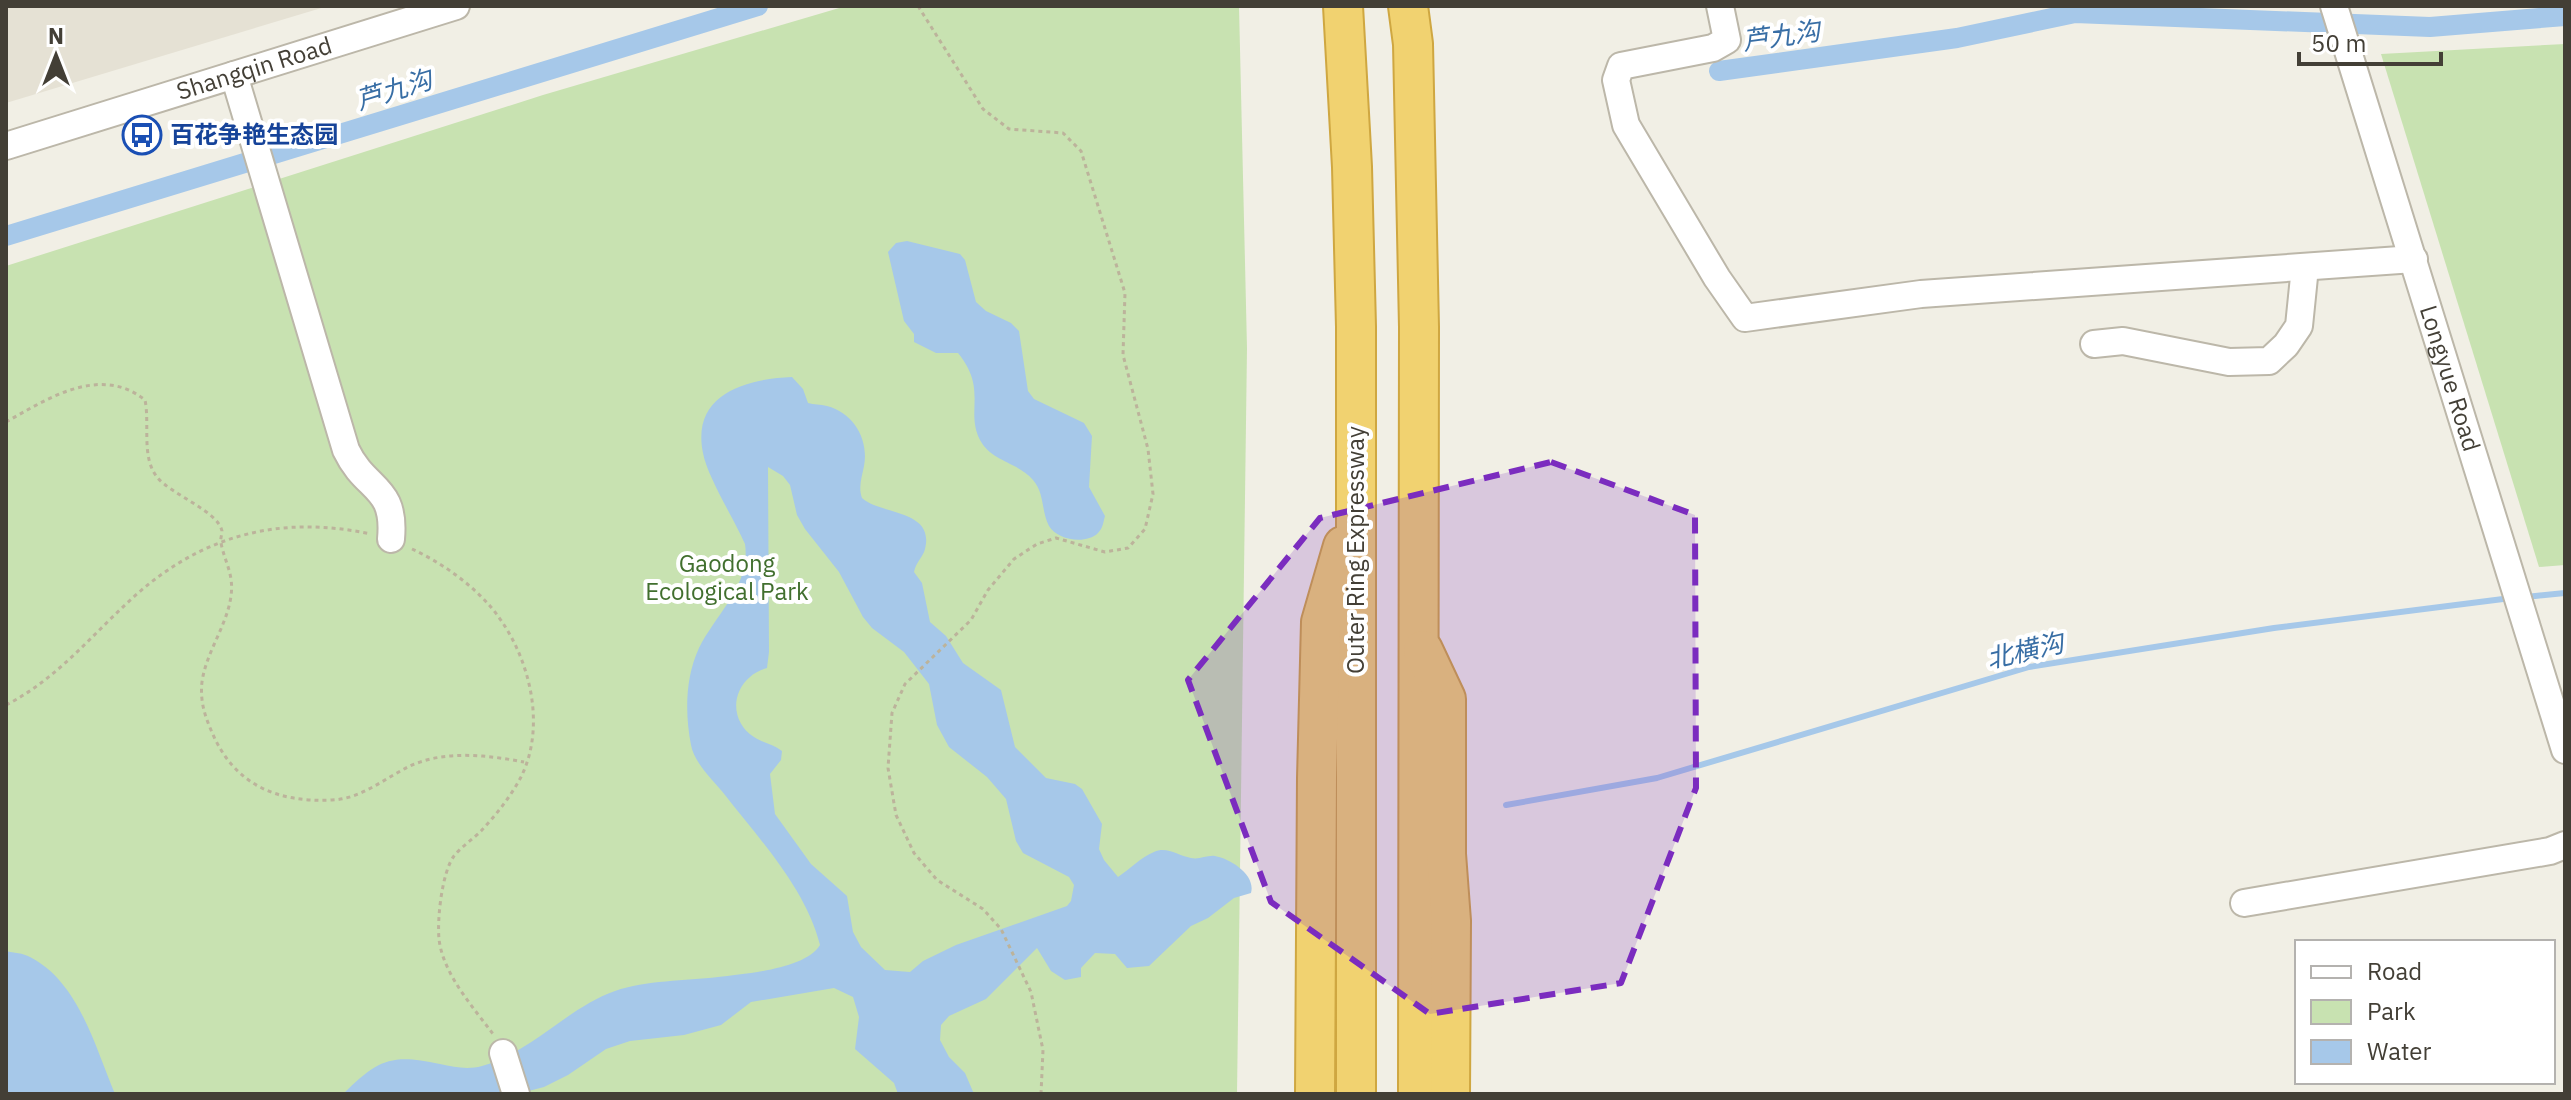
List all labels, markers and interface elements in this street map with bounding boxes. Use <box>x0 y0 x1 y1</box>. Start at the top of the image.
water label: 芦九沟 <box>1740 12 1825 57</box>
north arrow <box>16 16 96 96</box>
scale bar <box>2299 16 2441 66</box>
text: N <box>48 21 64 50</box>
text: 50 m <box>2311 27 2366 59</box>
street label: Shangqin Road <box>172 29 336 107</box>
water label: 芦九沟 <box>351 61 439 117</box>
bus stop icon: 百花争艳生态园 <box>121 114 163 156</box>
place label: 百花争艳生态园 <box>170 118 338 150</box>
street label: Longyue Road <box>2413 301 2488 455</box>
street label: Outer Ring Expressway <box>1339 426 1371 674</box>
park label: Gaodong Ecological Park <box>645 547 809 607</box>
water label: 北横沟 <box>1983 624 2070 675</box>
legend <box>2295 940 2555 1084</box>
text: Road <box>2367 955 2422 987</box>
text: Park <box>2367 995 2416 1027</box>
text: Water <box>2367 1035 2431 1067</box>

